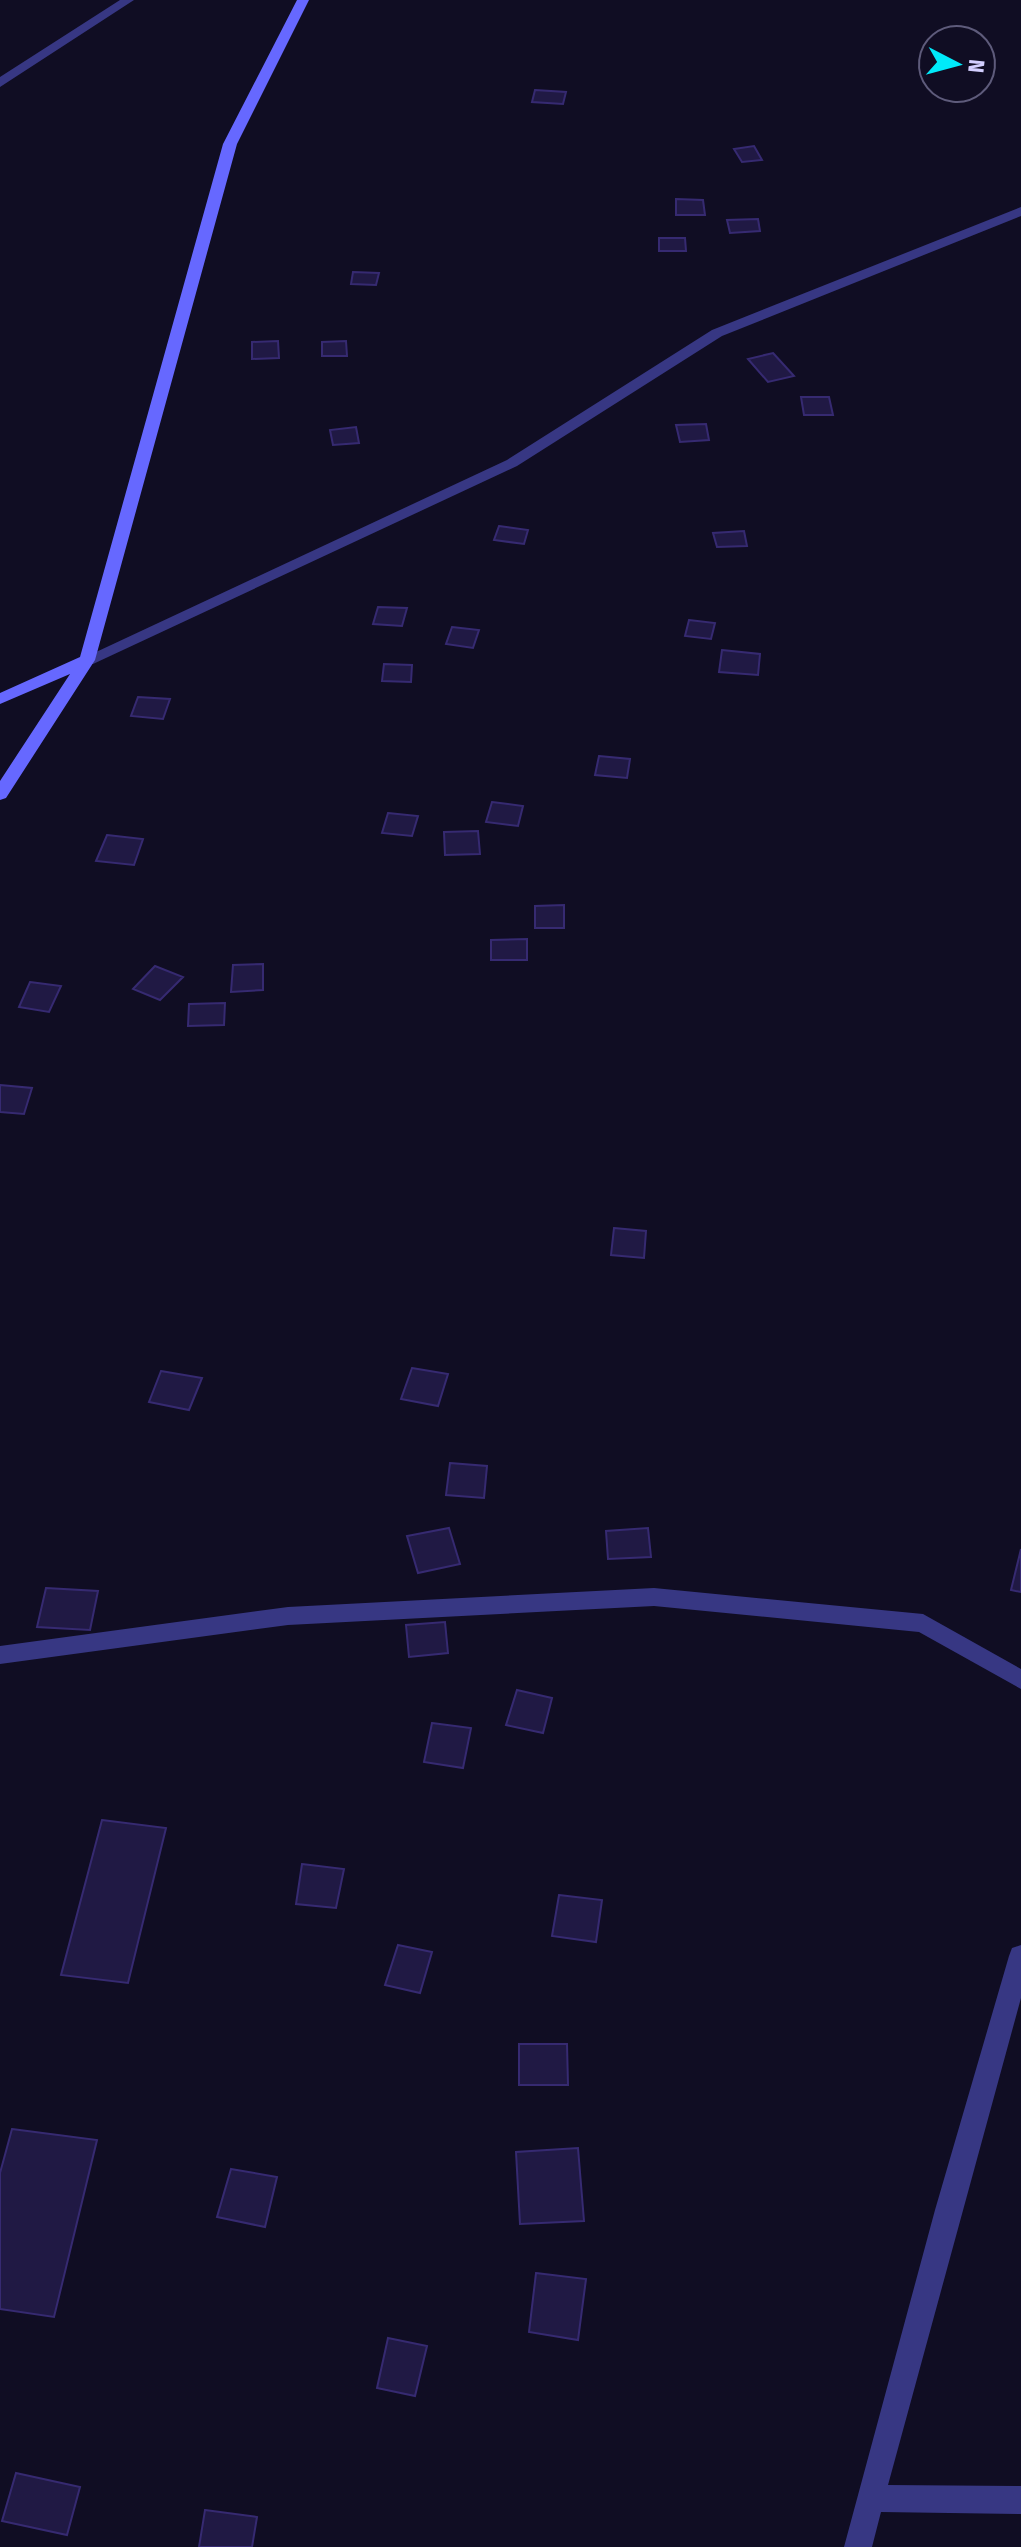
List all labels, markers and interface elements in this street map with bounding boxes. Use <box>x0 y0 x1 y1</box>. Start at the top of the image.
north arrow <box>917 24 997 104</box>
text: N <box>962 58 991 74</box>

